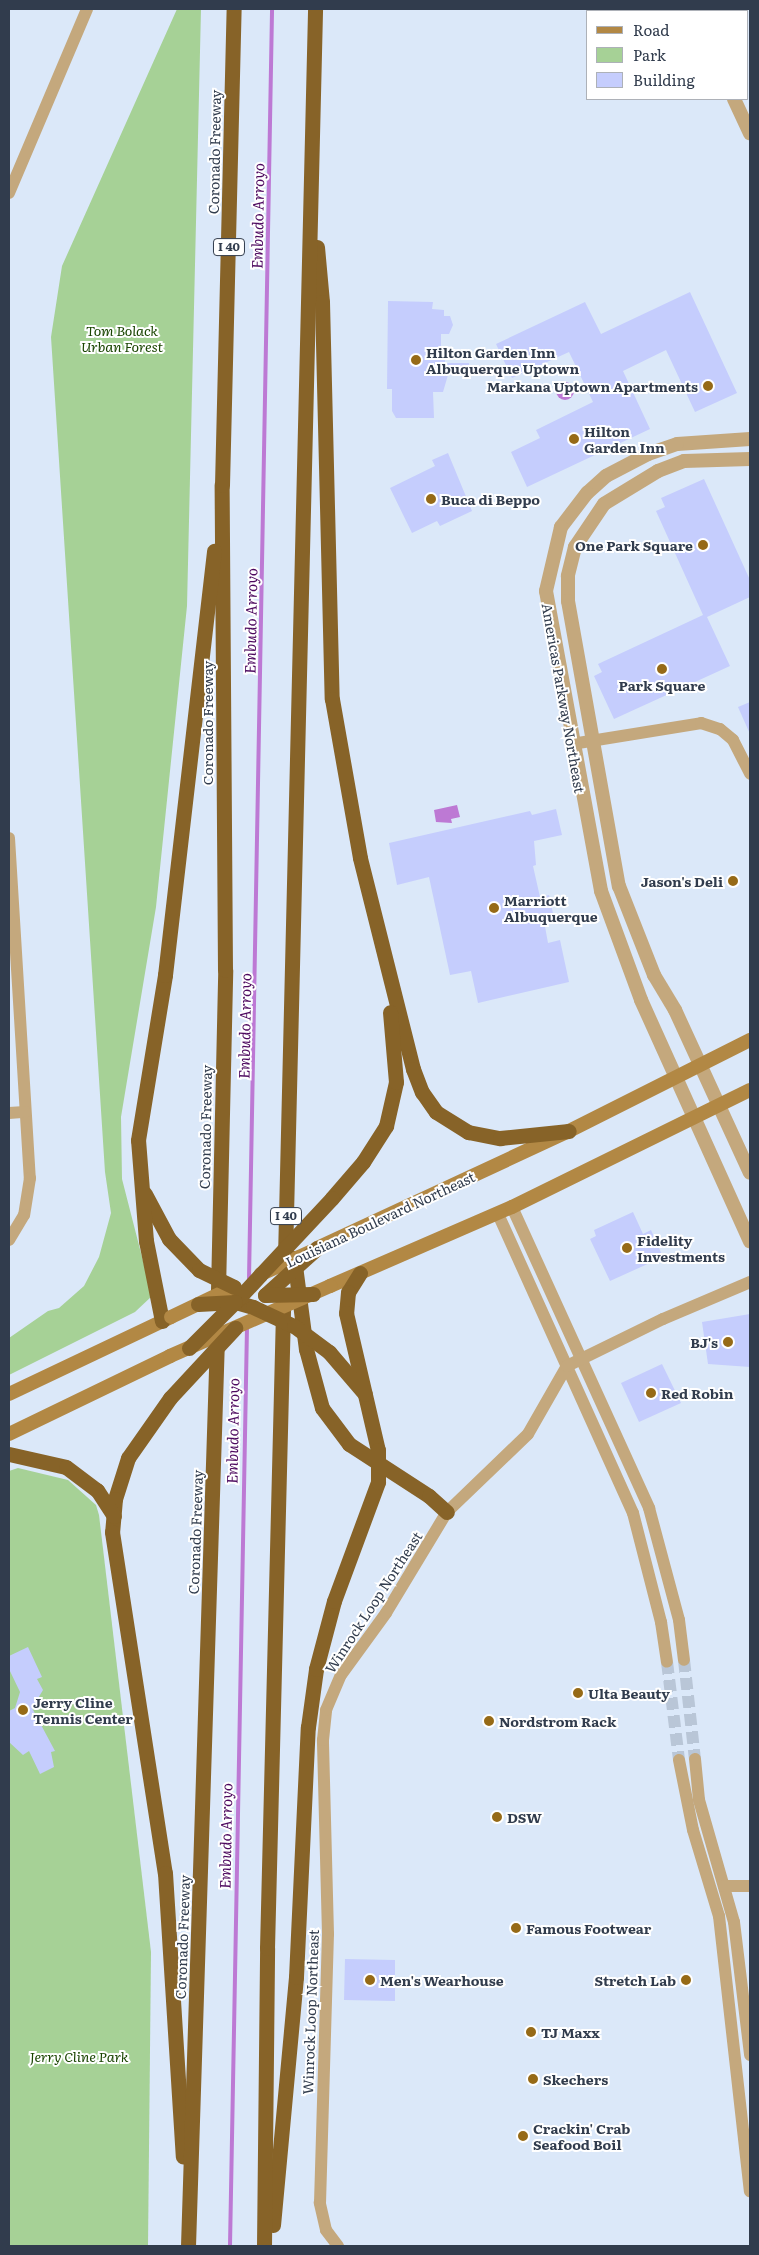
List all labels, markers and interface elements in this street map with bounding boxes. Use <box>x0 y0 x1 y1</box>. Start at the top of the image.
legend <box>586 10 749 100</box>
text: Road <box>633 18 669 41</box>
text: Park <box>633 43 666 66</box>
text: Building <box>633 68 695 91</box>
street label: Coronado Freeway <box>205 90 223 214</box>
water label: Embudo Arroyo <box>247 163 267 269</box>
road number: I 40 <box>213 238 245 256</box>
park label: Tom Bolack Urban Forest <box>81 322 163 354</box>
place label: Hilton Garden Inn Albuquerque Uptown <box>426 344 579 377</box>
marker: Hilton Garden Inn Albuquerque Uptown <box>410 354 422 366</box>
place label: Markana Uptown Apartments <box>487 378 698 394</box>
marker: Markana Uptown Apartments <box>702 380 714 392</box>
place label: Hilton Garden Inn <box>584 423 665 456</box>
marker: Hilton Garden Inn <box>568 433 580 445</box>
place label: Buca di Beppo <box>441 491 540 507</box>
marker: Buca di Beppo <box>425 493 437 505</box>
place label: One Park Square <box>575 537 693 553</box>
marker: One Park Square <box>697 539 709 551</box>
water label: Embudo Arroyo <box>240 568 260 674</box>
street label: Americas Parkway Northeast <box>539 602 589 794</box>
street label: Coronado Freeway <box>199 661 215 785</box>
marker: Park Square <box>656 663 668 675</box>
place label: Park Square <box>619 677 705 693</box>
place label: Jason's Deli <box>641 873 723 889</box>
marker: Jason's Deli <box>727 875 739 887</box>
place label: Marriott Albuquerque <box>504 892 598 924</box>
marker: Marriott Albuquerque <box>488 902 500 914</box>
water label: Embudo Arroyo <box>234 973 254 1079</box>
street label: Coronado Freeway <box>196 1065 214 1189</box>
street label: Louisiana Boulevard Northeast <box>283 1168 477 1270</box>
road number: I 40 <box>270 1206 302 1226</box>
place label: Fidelity Investments <box>637 1232 725 1264</box>
marker: Fidelity Investments <box>621 1242 633 1254</box>
place label: BJ's <box>690 1334 718 1350</box>
marker: BJ's <box>722 1336 734 1348</box>
water label: Embudo Arroyo <box>222 1378 242 1484</box>
place label: Red Robin <box>661 1385 734 1401</box>
marker: Red Robin <box>645 1387 657 1399</box>
street label: Coronado Freeway <box>184 1469 206 1595</box>
street label: Winrock Loop Northeast <box>321 1528 425 1676</box>
place label: Ulta Beauty <box>588 1685 670 1701</box>
marker: Ulta Beauty <box>572 1687 584 1699</box>
place label: Jerry Cline Tennis Center <box>33 1694 133 1726</box>
marker: Jerry Cline Tennis Center <box>17 1704 29 1716</box>
place label: Nordstrom Rack <box>499 1713 616 1729</box>
marker: Nordstrom Rack <box>483 1715 495 1727</box>
water label: Embudo Arroyo <box>215 1783 235 1889</box>
place label: DSW <box>507 1809 542 1825</box>
marker: DSW <box>491 1811 503 1823</box>
street label: Coronado Freeway <box>171 1874 193 2000</box>
place label: Famous Footwear <box>526 1920 651 1936</box>
marker: Famous Footwear <box>510 1922 522 1934</box>
street label: Winrock Loop Northeast <box>299 1929 321 2095</box>
place label: Men's Wearhouse <box>380 1972 504 1988</box>
place label: Stretch Lab <box>594 1972 676 1988</box>
marker: Men's Wearhouse <box>364 1974 376 1986</box>
marker: Stretch Lab <box>680 1974 692 1986</box>
place label: TJ Maxx <box>541 2024 600 2040</box>
marker: TJ Maxx <box>525 2026 537 2038</box>
park label: Jerry Cline Park <box>30 2048 128 2064</box>
place label: Skechers <box>543 2071 608 2087</box>
marker: Skechers <box>527 2073 539 2085</box>
place label: Crackin' Crab Seafood Boil <box>533 2120 630 2152</box>
marker: Crackin' Crab Seafood Boil <box>517 2130 529 2142</box>

